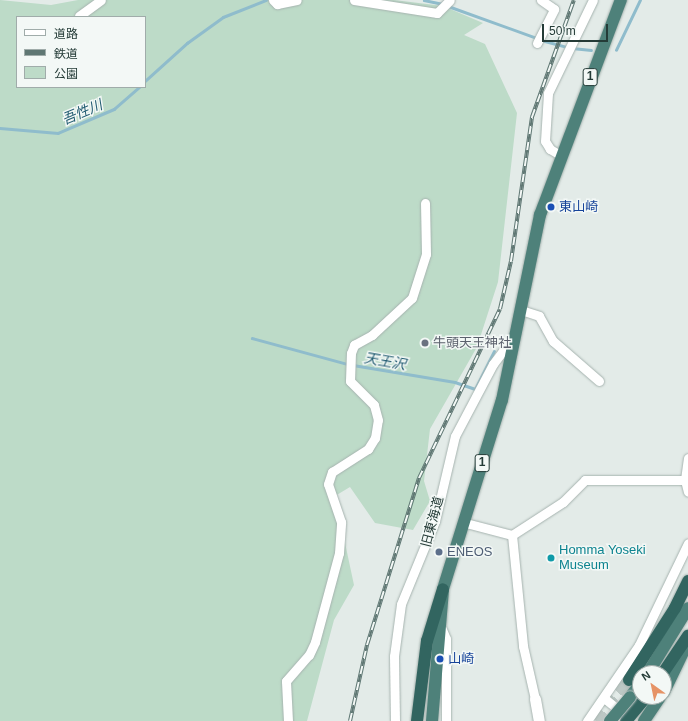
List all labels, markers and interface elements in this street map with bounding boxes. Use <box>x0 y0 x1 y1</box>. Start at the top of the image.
legend <box>16 16 146 88</box>
scale bar <box>544 16 610 42</box>
text: 50 m <box>549 24 576 38</box>
text: 道路 <box>54 27 78 41</box>
text: 鉄道 <box>54 47 78 61</box>
text: 公園 <box>54 67 78 81</box>
road number: 1 <box>582 67 598 87</box>
water label: 吾性川 <box>59 96 105 128</box>
place label: 東山崎 <box>559 199 598 215</box>
marker: 東山崎 <box>546 202 556 212</box>
place label: 牛頭天王神社 <box>433 335 511 351</box>
marker: 牛頭天王神社 <box>420 338 430 348</box>
water label: 天王沢 <box>363 349 407 373</box>
road number: 1 <box>474 453 490 473</box>
street label: 旧東海道 <box>419 495 447 549</box>
place label: Homma Yoseki Museum <box>559 543 646 574</box>
place label: ENEOS <box>447 544 493 560</box>
marker: ENEOS <box>434 547 444 557</box>
marker: Homma Yoseki Museum <box>546 553 556 563</box>
place label: 山崎 <box>448 651 474 667</box>
marker: 山崎 <box>435 654 445 664</box>
north arrow <box>632 665 672 705</box>
text: N <box>639 669 653 683</box>

